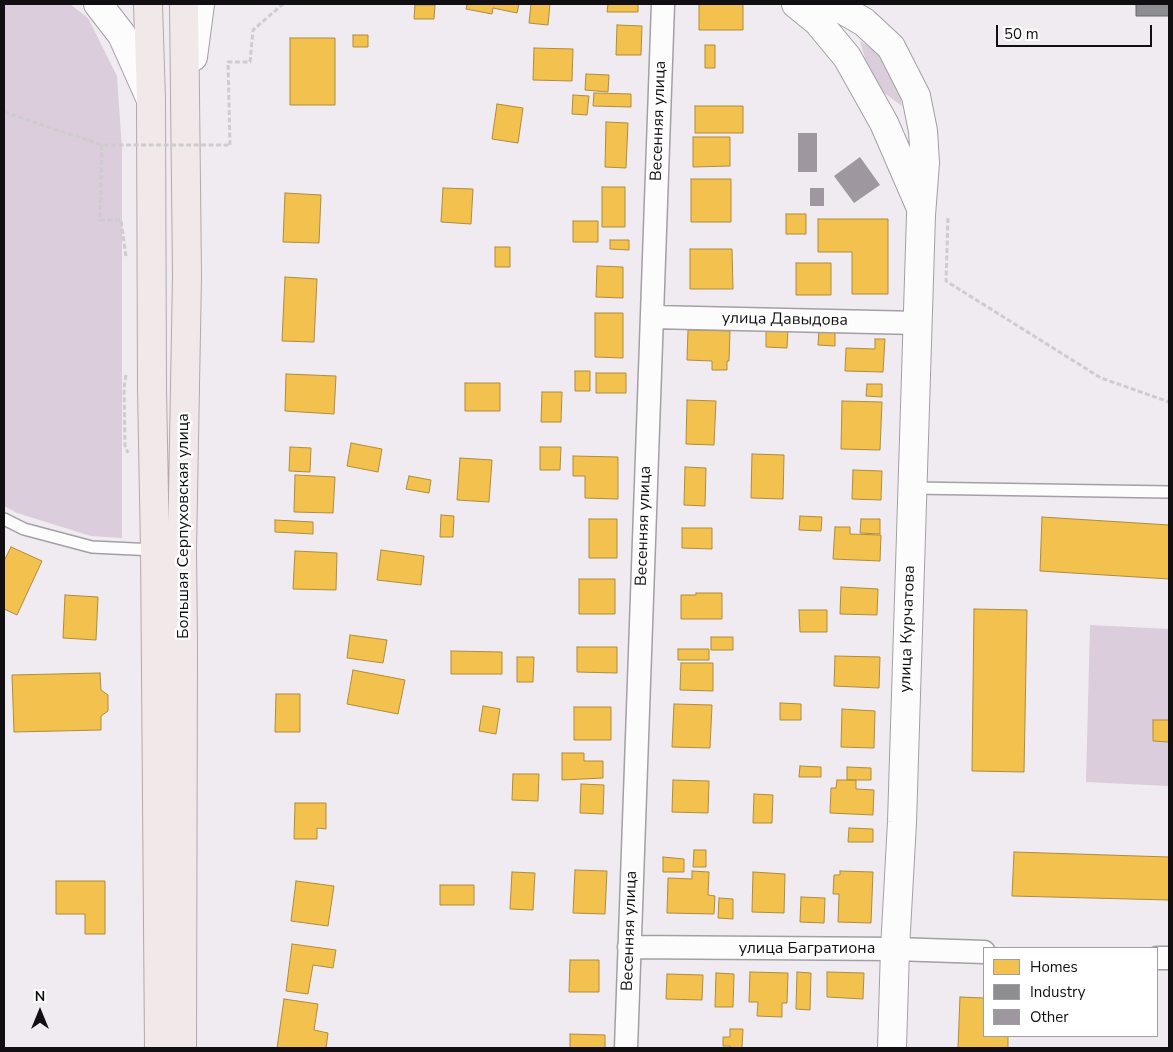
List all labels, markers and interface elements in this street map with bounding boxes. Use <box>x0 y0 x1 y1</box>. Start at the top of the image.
scale bar <box>998 15 1154 47</box>
text: 50 m <box>1004 24 1039 44</box>
street label: Весенняя улица <box>647 60 671 182</box>
street label: улица Давыдова <box>722 309 848 331</box>
street label: Большая Серпуховская улица <box>174 413 194 639</box>
street label: Весенняя улица <box>632 465 656 587</box>
street label: улица Курчатова <box>896 565 920 693</box>
street label: Весенняя улица <box>618 870 642 992</box>
street label: улица Багратиона <box>739 939 875 959</box>
legend <box>983 947 1158 1037</box>
text: Homes <box>1030 957 1078 977</box>
text: Industry <box>1030 982 1085 1002</box>
north arrow <box>15 987 65 1037</box>
text: N <box>35 987 45 1006</box>
text: Other <box>1030 1007 1069 1027</box>

